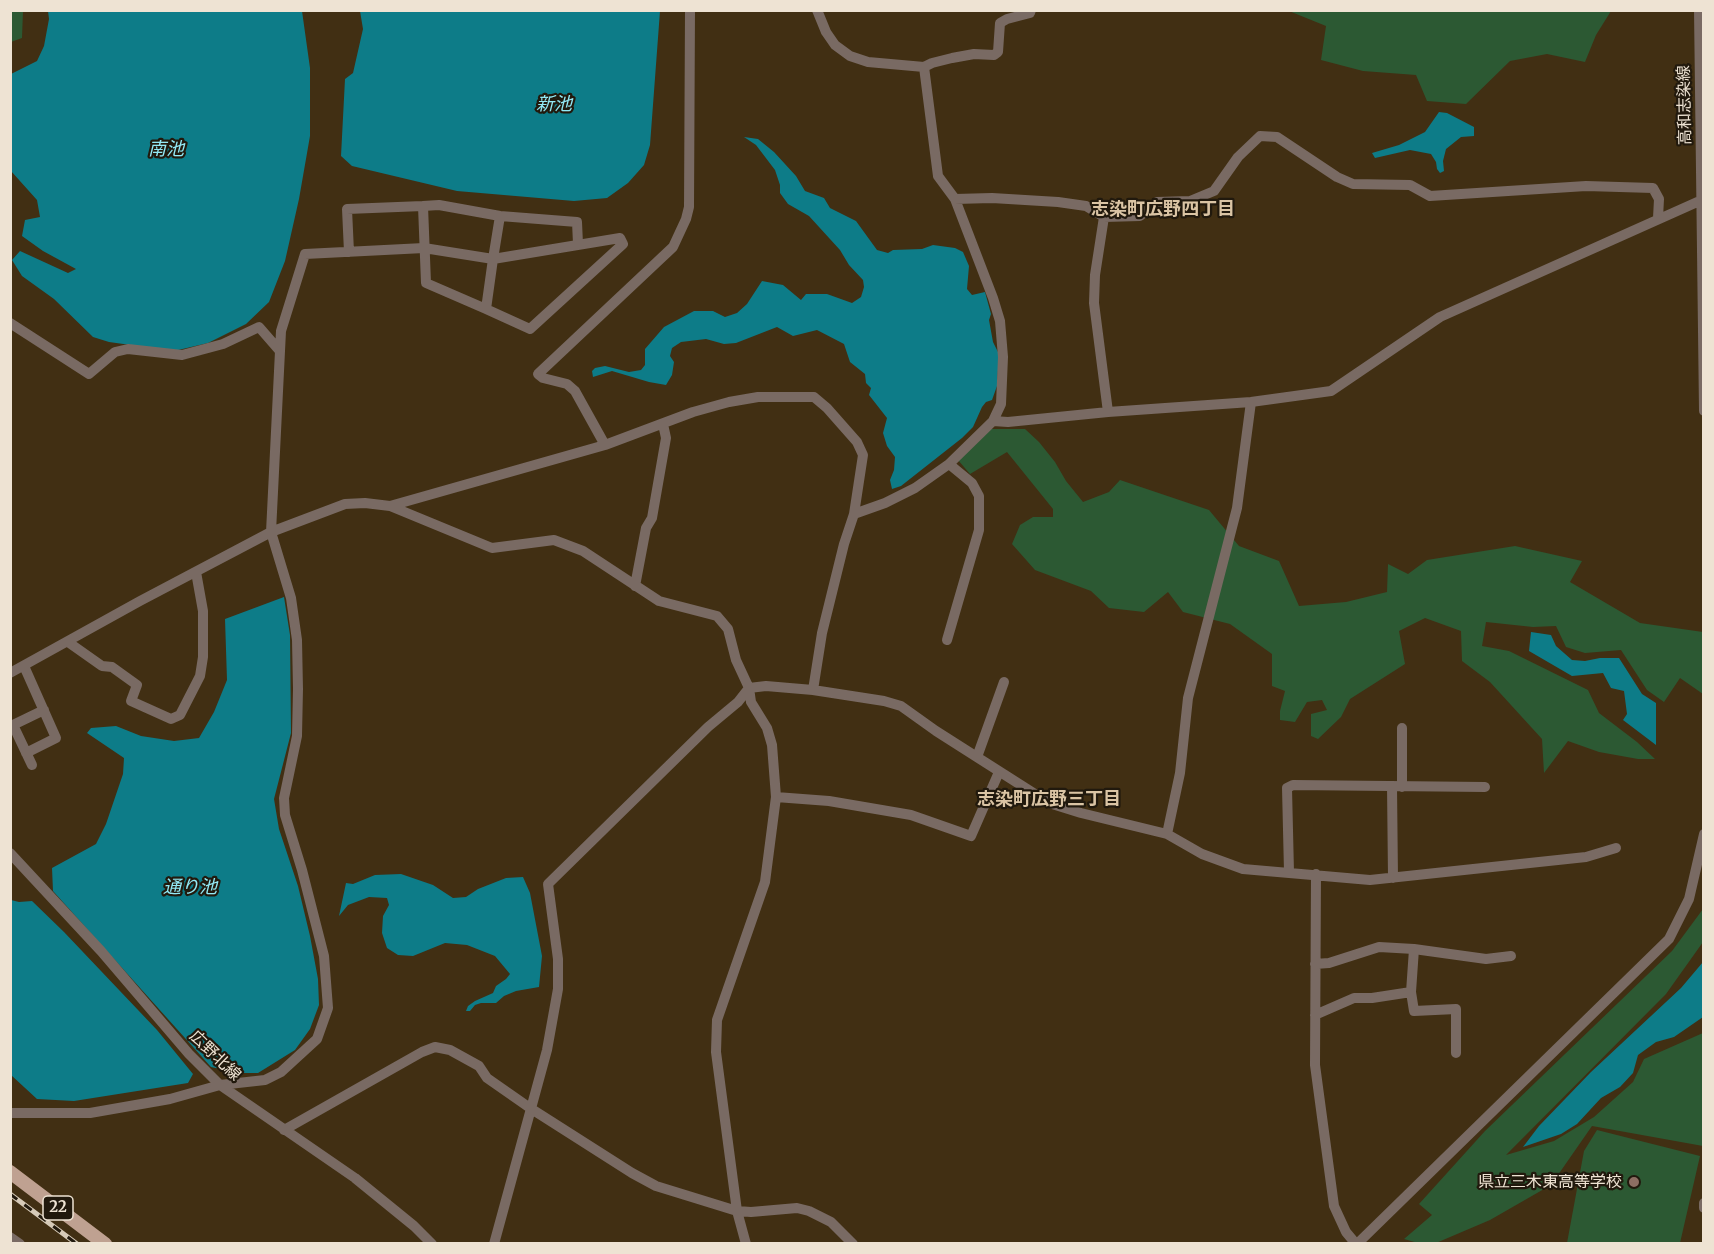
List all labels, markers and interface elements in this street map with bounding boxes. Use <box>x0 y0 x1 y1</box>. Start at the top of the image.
street label: 高和志染線 <box>1675 65 1695 145</box>
water label: 新池 <box>536 94 572 116</box>
water label: 南池 <box>148 139 184 161</box>
district label: 志染町広野四丁目 <box>1091 199 1235 221</box>
district label: 志染町広野三丁目 <box>977 789 1121 811</box>
water label: 通り池 <box>163 877 217 899</box>
street label: 広野北線 <box>185 1027 245 1085</box>
place label: 県立三木東高等学校 <box>1478 1172 1622 1192</box>
marker: 県立三木東高等学校 <box>1627 1175 1641 1189</box>
road number: 22 <box>43 1196 73 1220</box>

